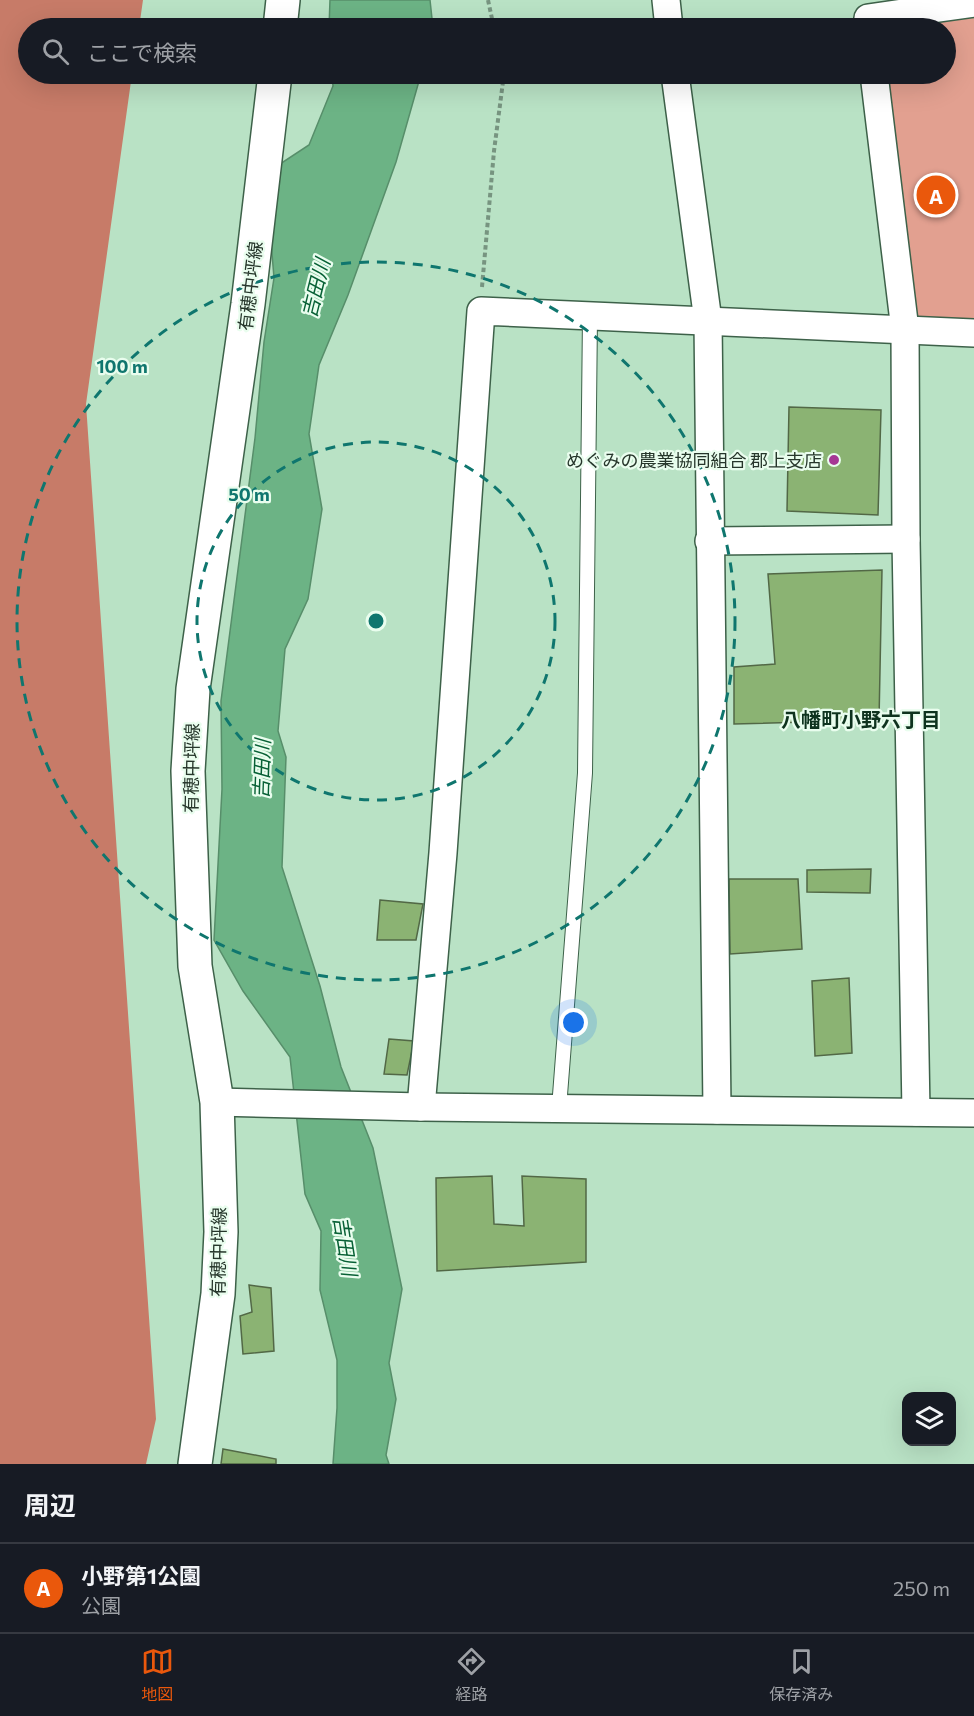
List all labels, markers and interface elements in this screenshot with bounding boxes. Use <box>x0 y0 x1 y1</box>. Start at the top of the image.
search box <box>18 18 956 84</box>
icon: search <box>39 35 72 68</box>
text: ここで検索 <box>87 39 197 66</box>
pin: A <box>916 172 956 218</box>
street label: 有穂中坪線 <box>234 240 266 332</box>
water label: 吉田川 <box>296 254 334 320</box>
text: 100 m <box>96 355 148 377</box>
place label: めぐみの農業協同組合 郡上支店 <box>566 449 822 471</box>
marker: めぐみの農業協同組合 郡上支店 <box>827 453 841 467</box>
text: 50 m <box>228 483 270 505</box>
centre of rings <box>366 611 386 631</box>
district label: 八幡町小野六丁目 <box>781 707 941 731</box>
street label: 有穂中坪線 <box>179 723 203 813</box>
water label: 吉田川 <box>248 737 274 799</box>
your location <box>559 1008 588 1037</box>
street label: 有穂中坪線 <box>206 1207 230 1297</box>
water label: 吉田川 <box>329 1214 363 1279</box>
map controls <box>902 1392 956 1446</box>
button: layers <box>902 1392 956 1446</box>
text: 周辺 <box>24 1489 76 1520</box>
text: 小野第1公園 <box>81 1562 201 1589</box>
text: A <box>36 1576 51 1600</box>
text: 250 m <box>893 1576 950 1600</box>
text: 公園 <box>81 1593 121 1617</box>
tab: 地図 <box>141 1645 174 1705</box>
tab: 経路 <box>455 1645 488 1705</box>
tab: 保存済み <box>769 1645 833 1705</box>

